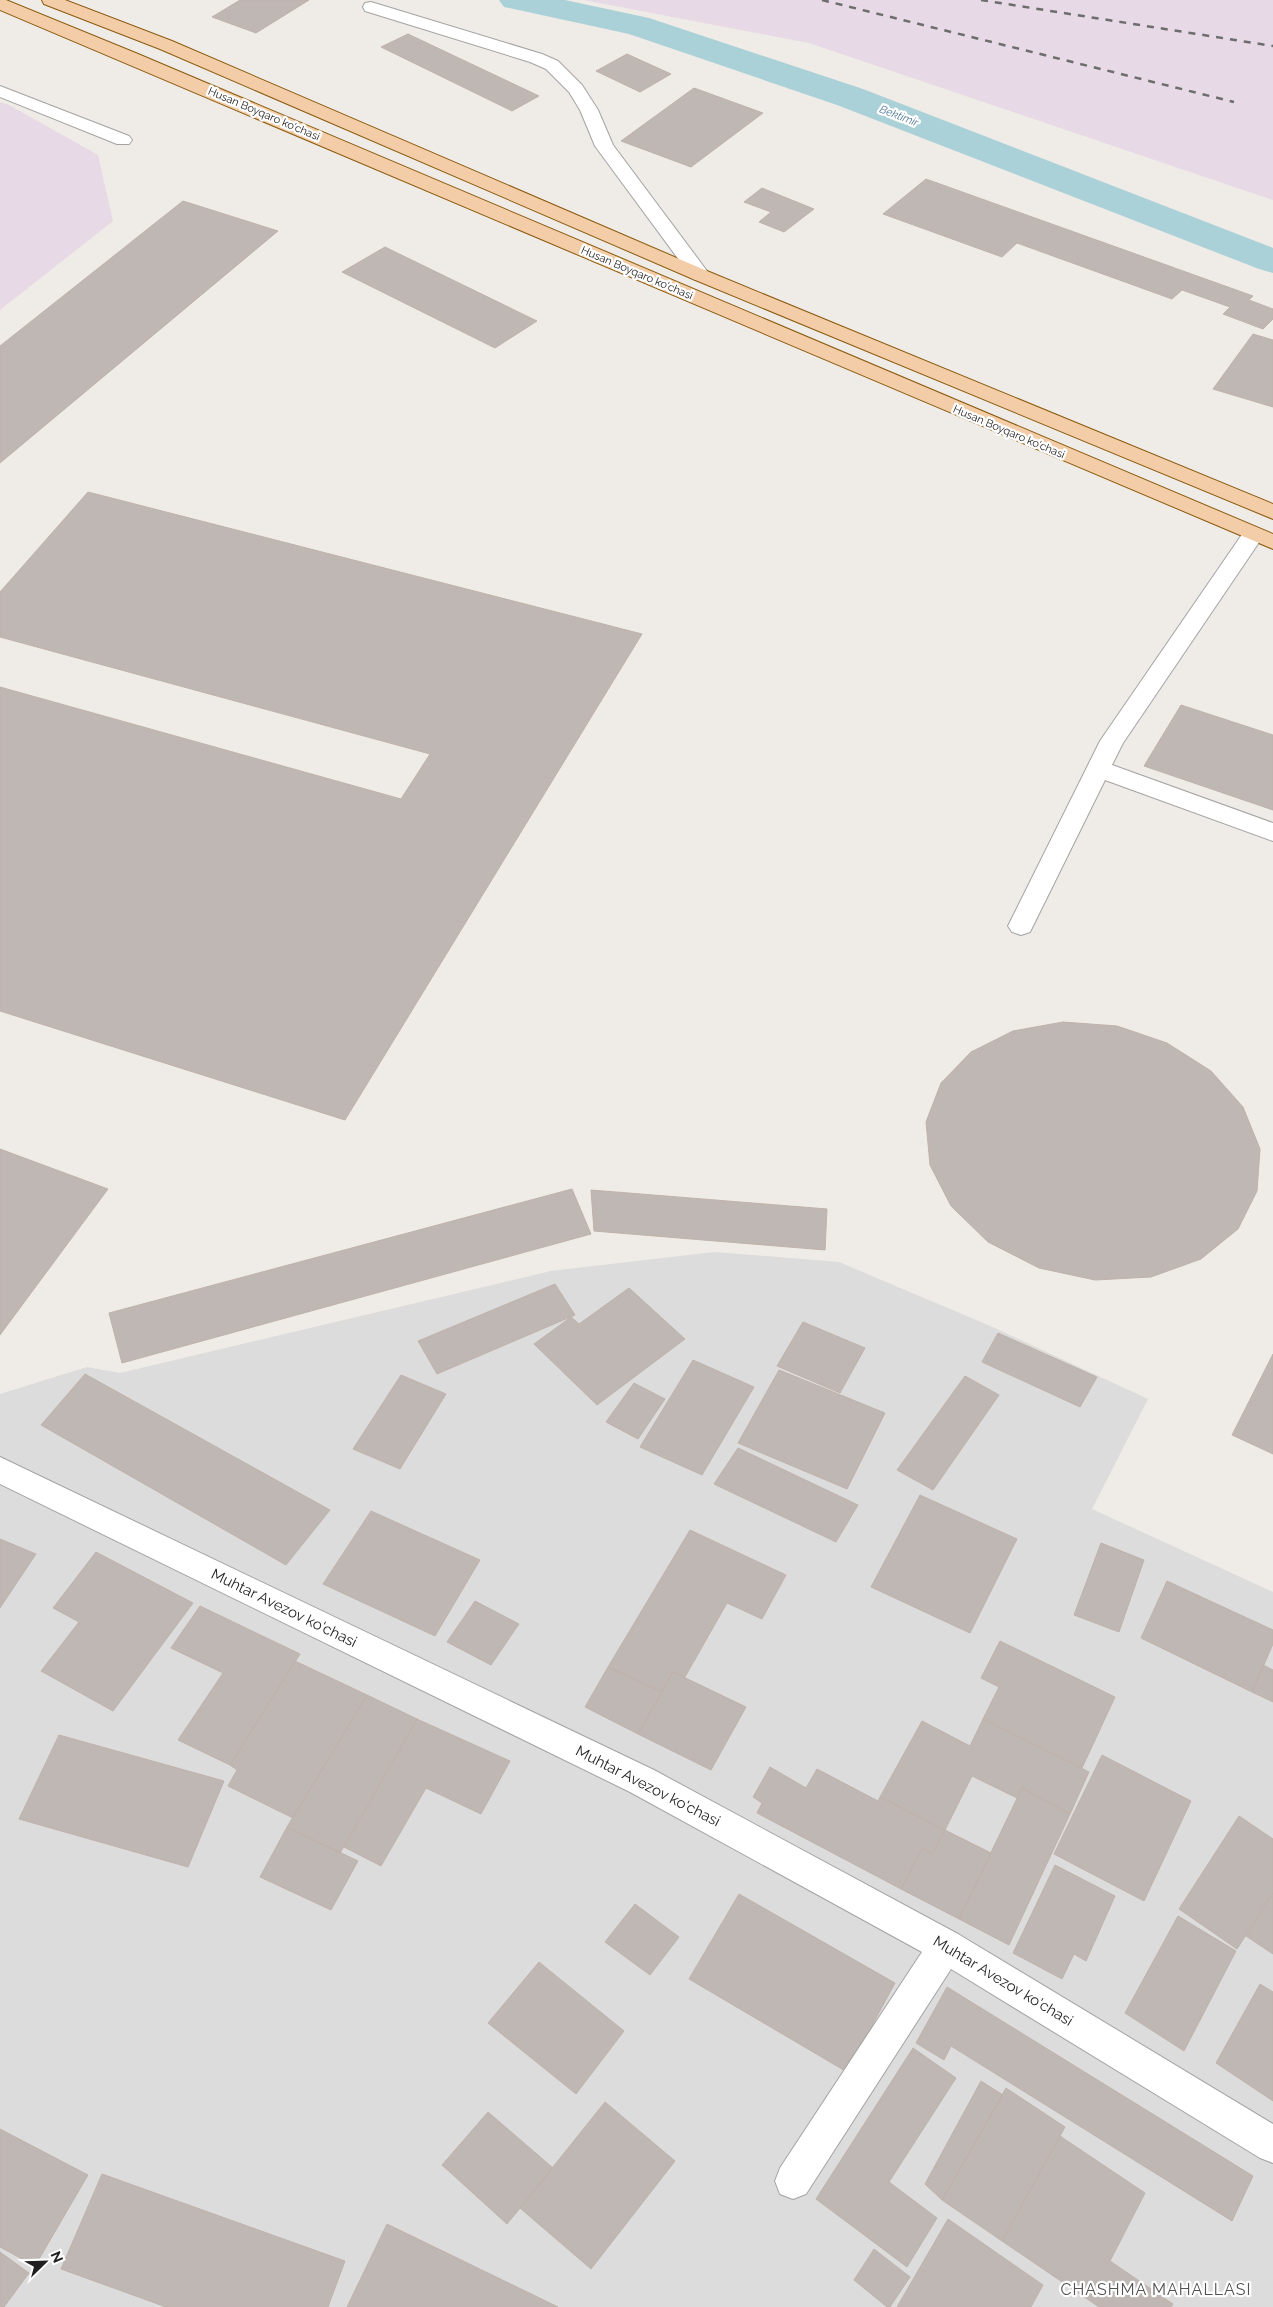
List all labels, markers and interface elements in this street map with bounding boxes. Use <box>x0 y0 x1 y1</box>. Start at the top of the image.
street label: Husan Boyqaro ko'chasi <box>206 85 322 143</box>
water label: Bektimir <box>878 103 921 130</box>
street label: Husan Boyqaro ko'chasi <box>579 244 695 302</box>
street label: Husan Boyqaro ko'chasi <box>951 403 1067 461</box>
street label: Muhtar Avezov ko'chasi <box>208 1565 360 1651</box>
street label: Muhtar Avezov ko'chasi <box>573 1742 723 1830</box>
street label: Muhtar Avezov ko'chasi <box>930 1932 1076 2030</box>
north arrow <box>20 2237 70 2287</box>
text: N <box>48 2249 66 2265</box>
district label: CHASHMA MAHALLASI <box>1061 2280 1251 2299</box>

